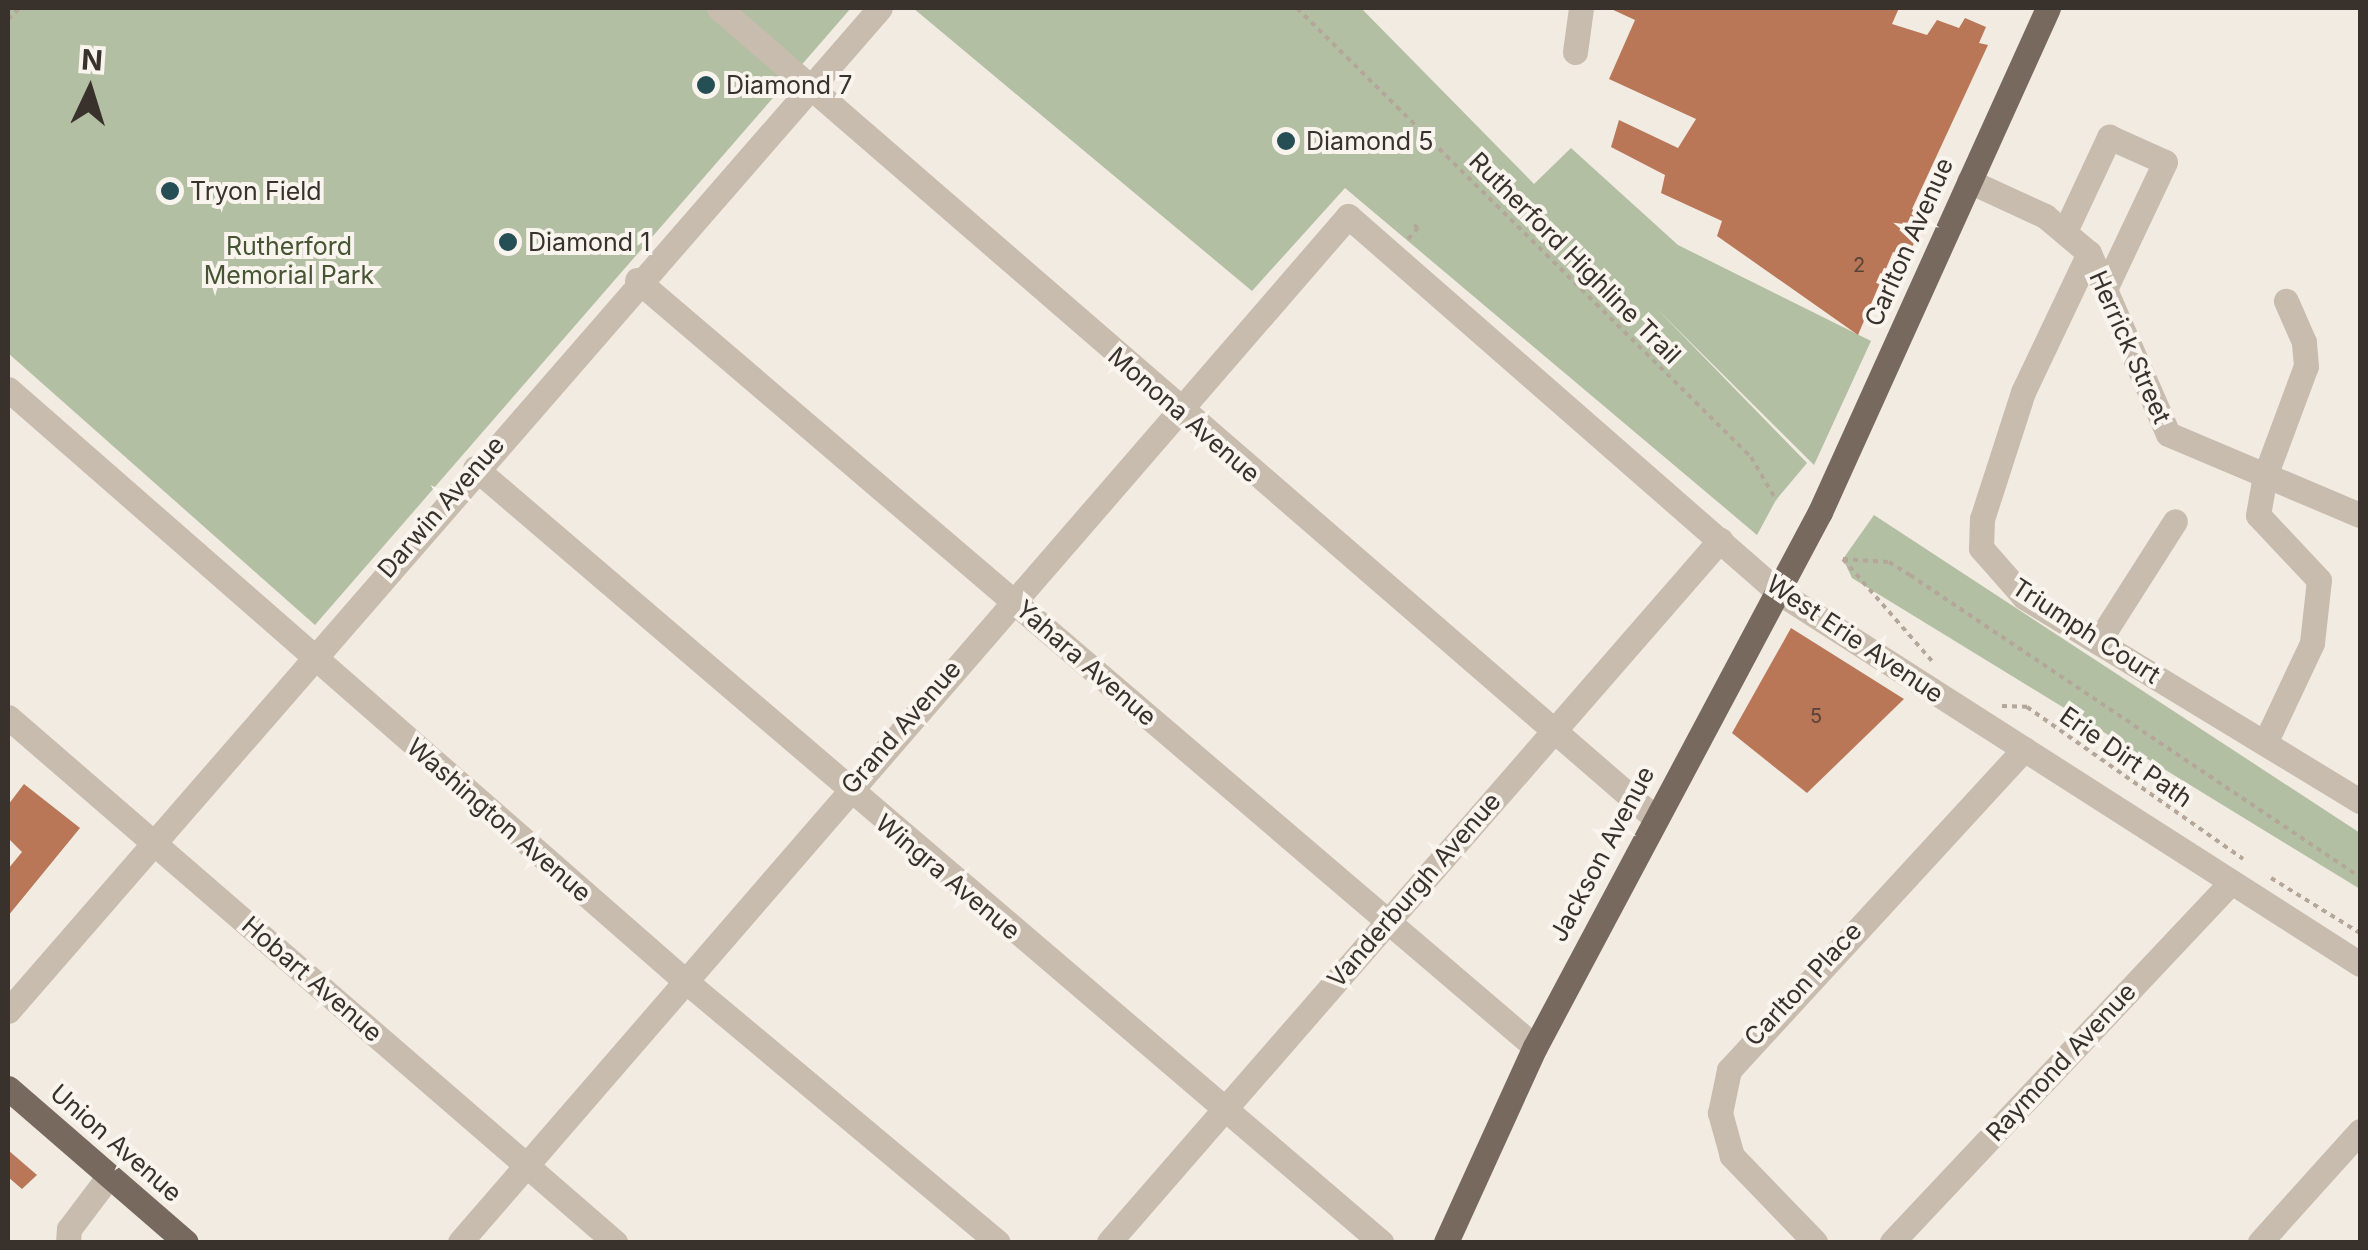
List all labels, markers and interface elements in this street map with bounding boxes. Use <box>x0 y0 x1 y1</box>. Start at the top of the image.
north arrow <box>40 40 140 140</box>
text: N <box>80 42 104 78</box>
place label: Diamond 7 <box>726 70 852 100</box>
marker: Diamond 7 <box>695 74 717 96</box>
place label: Diamond 5 <box>1306 126 1433 156</box>
marker: Diamond 5 <box>1275 130 1297 152</box>
street label: Rutherford Highline Trail <box>1463 146 1687 370</box>
street label: Carlton Avenue <box>1858 153 1960 331</box>
place label: Tryon Field <box>190 176 322 206</box>
marker: Tryon Field <box>159 180 181 202</box>
place label: Diamond 1 <box>528 227 650 257</box>
marker: Diamond 1 <box>497 231 519 253</box>
park label: Rutherford Memorial Park <box>204 232 374 291</box>
house number: 2 <box>1853 253 1865 277</box>
street label: Herrick Street <box>2083 266 2177 428</box>
street label: Monona Avenue <box>1102 341 1266 489</box>
street label: Darwin Avenue <box>371 430 511 584</box>
street label: West Erie Avenue <box>1761 569 1949 709</box>
street label: Triumph Court <box>2006 572 2166 690</box>
street label: Yahara Avenue <box>1010 594 1162 732</box>
street label: Grand Avenue <box>835 654 967 800</box>
street label: Erie Dirt Path <box>2054 700 2198 814</box>
house number: 5 <box>1810 704 1822 728</box>
street label: Washington Avenue <box>401 732 597 908</box>
street label: Jackson Avenue <box>1543 761 1661 947</box>
street label: Vanderburgh Avenue <box>1321 786 1507 994</box>
street label: Wingra Avenue <box>870 808 1026 946</box>
street label: Hobart Avenue <box>236 910 388 1048</box>
street label: Carlton Place <box>1738 916 1868 1052</box>
street label: Raymond Avenue <box>1980 977 2142 1147</box>
street label: Union Avenue <box>44 1078 188 1208</box>

